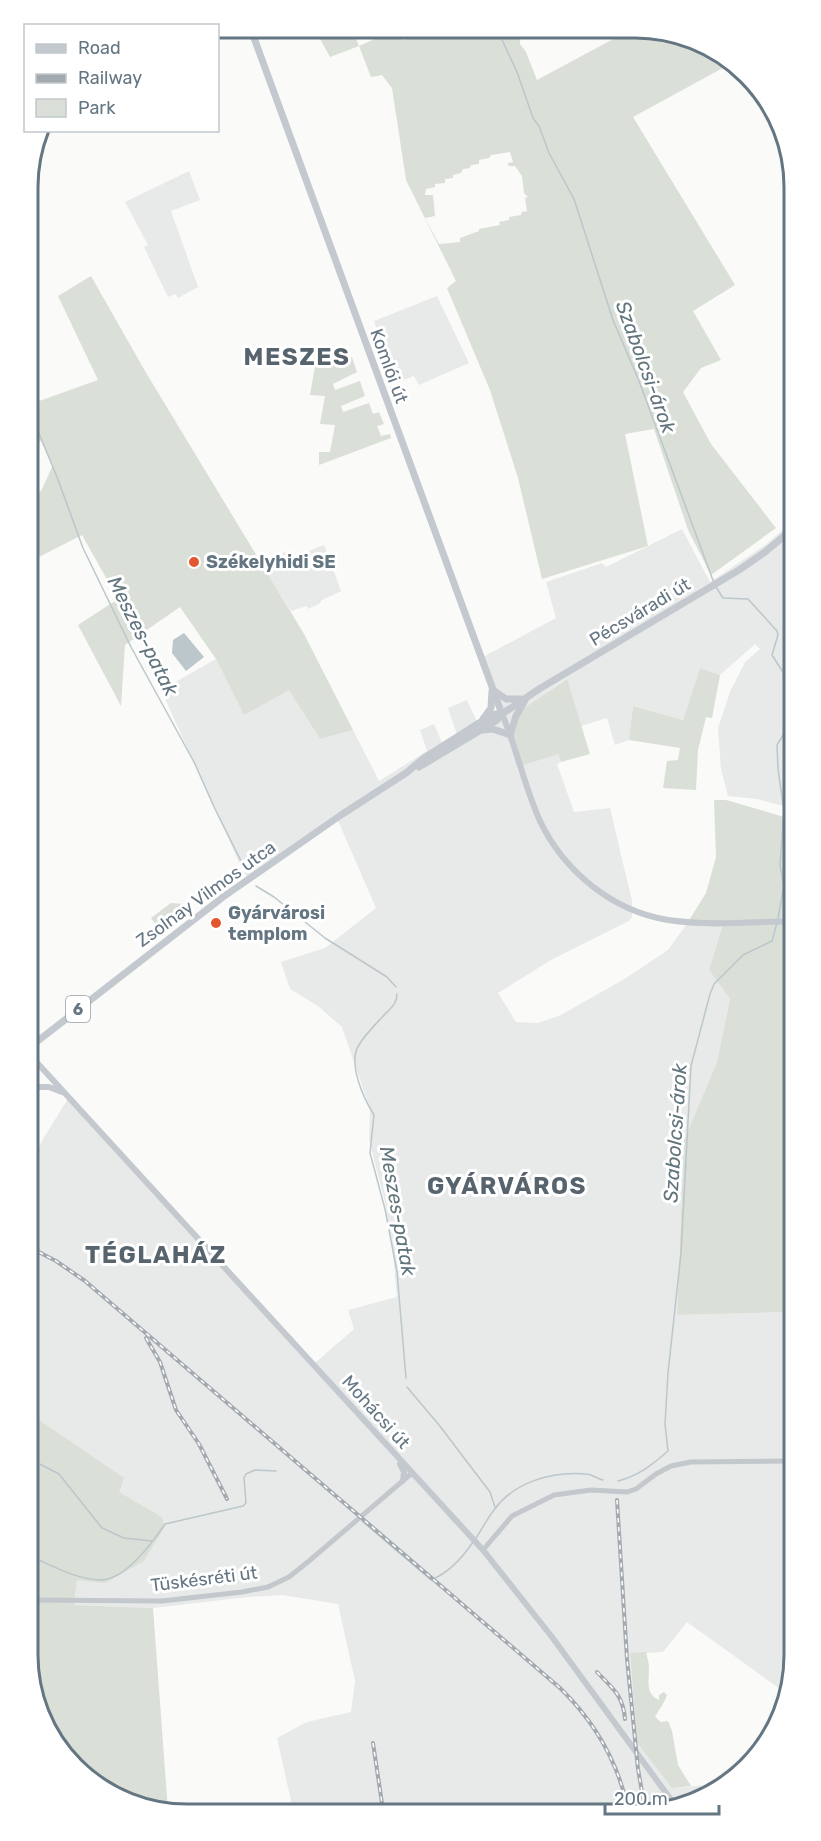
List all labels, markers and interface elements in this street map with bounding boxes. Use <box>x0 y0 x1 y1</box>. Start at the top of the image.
legend <box>24 24 219 132</box>
text: Road <box>78 37 121 59</box>
text: Railway <box>78 67 142 89</box>
text: Park <box>78 97 116 119</box>
water label: Szabolcsi-árok <box>611 297 681 437</box>
street label: Komlói út <box>365 326 413 406</box>
district label: MESZES <box>244 343 350 371</box>
place label: Székelyhidi SE <box>206 551 336 573</box>
marker: Székelyhidi SE <box>187 555 201 569</box>
water label: Meszes-patak <box>102 572 184 701</box>
street label: Pécsváradi út <box>586 573 694 651</box>
street label: Zsolnay Vilmos utca <box>132 836 280 952</box>
place label: Gyárvárosi templom <box>228 902 325 945</box>
marker: Gyárvárosi templom <box>209 916 223 930</box>
road number: 6 <box>66 996 90 1022</box>
water label: Szabolcsi-árok <box>658 1062 692 1203</box>
water label: Meszes-patak <box>375 1144 421 1278</box>
district label: GYÁRVÁROS <box>427 1172 587 1200</box>
district label: TÉGLAHÁZ <box>85 1241 227 1269</box>
street label: Mohácsi út <box>337 1371 415 1453</box>
street label: Tüskésréti út <box>149 1562 259 1596</box>
scale bar <box>605 1778 719 1816</box>
text: 200 m <box>614 1788 668 1810</box>

